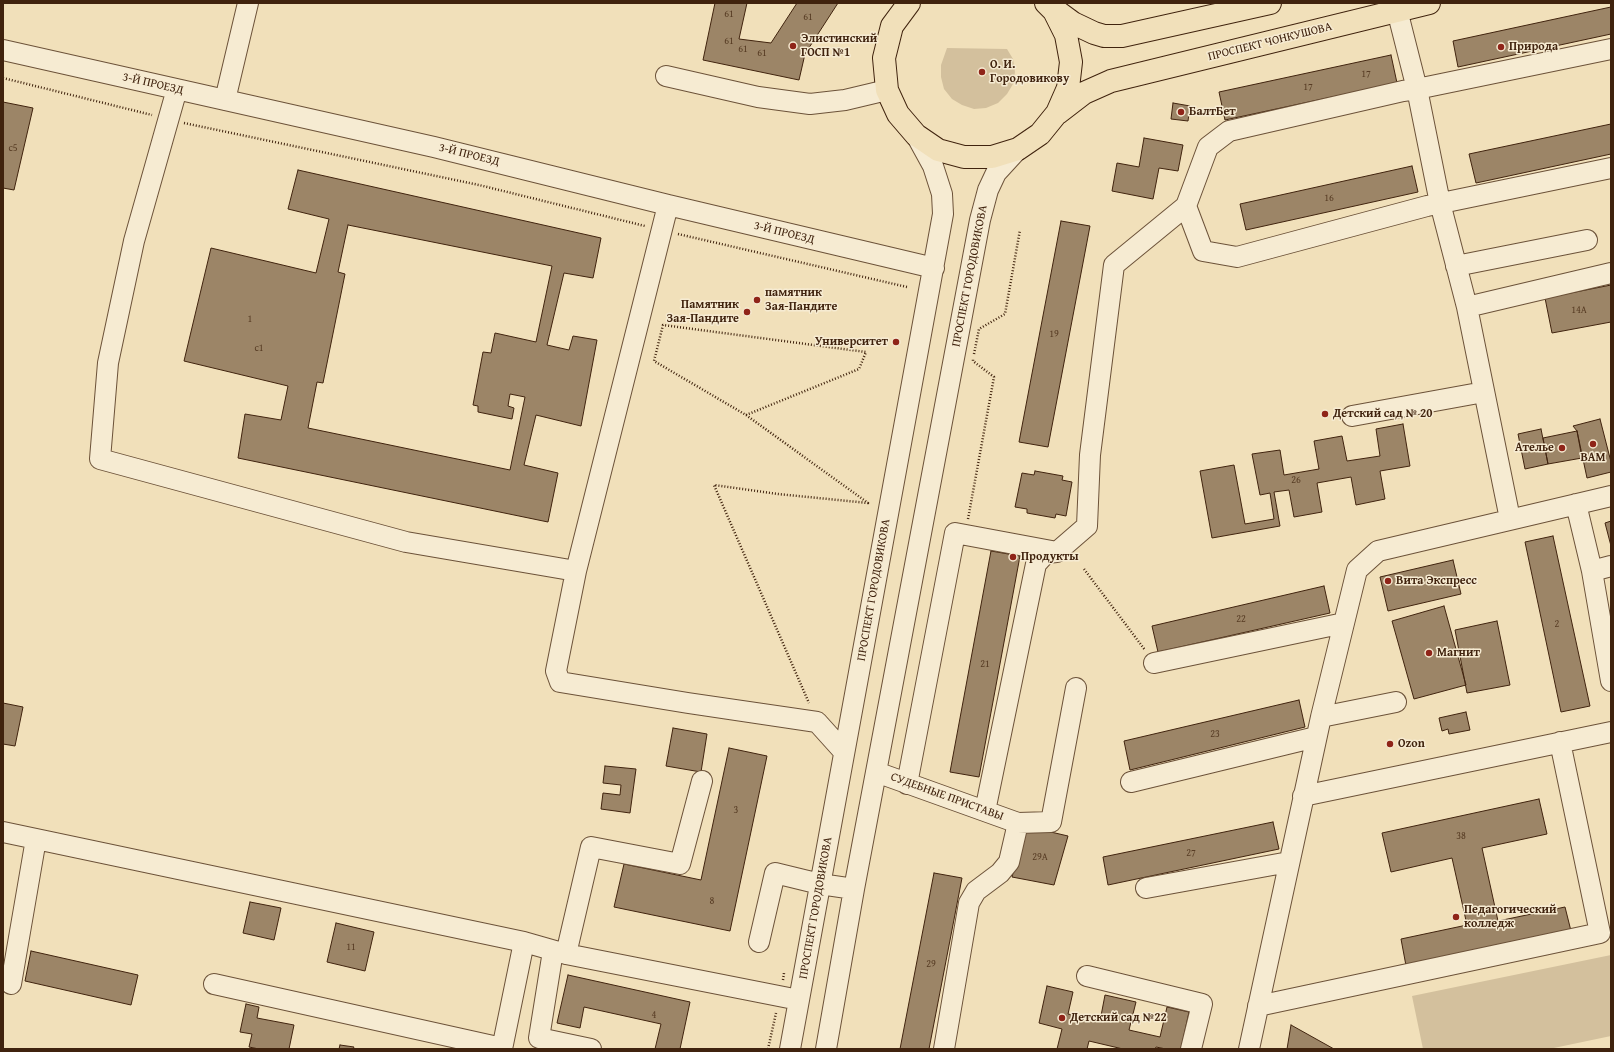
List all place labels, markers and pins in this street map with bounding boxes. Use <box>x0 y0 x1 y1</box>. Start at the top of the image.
place label: Элистинский ГОСП №1 <box>801 32 877 60</box>
place label: Природа <box>1509 40 1558 54</box>
marker: Элистинский ГОСП №1 <box>788 41 798 51</box>
marker: Природа <box>1496 42 1506 52</box>
place label: О. И. Городовикову <box>990 58 1069 86</box>
marker: О. И. Городовикову <box>977 67 987 77</box>
place label: БалтБет <box>1189 105 1236 119</box>
marker: БалтБет <box>1176 107 1186 117</box>
place label: памятник Зая-Пандите <box>765 286 837 314</box>
marker: памятник Зая-Пандите <box>752 295 762 305</box>
place label: Памятник Зая-Пандите <box>667 298 739 326</box>
marker: Памятник Зая-Пандите <box>742 307 752 317</box>
place label: Университет <box>815 335 888 349</box>
marker: Университет <box>891 337 901 347</box>
place label: Детский сад № 20 <box>1333 407 1432 421</box>
marker: Детский сад № 20 <box>1320 409 1330 419</box>
marker: ВАМ <box>1588 439 1598 449</box>
place label: Ателье <box>1515 441 1554 455</box>
marker: Ателье <box>1557 443 1567 453</box>
place label: ВАМ <box>1580 451 1606 465</box>
place label: Продукты <box>1021 550 1079 564</box>
marker: Продукты <box>1008 552 1018 562</box>
place label: Вита Экспресс <box>1396 574 1477 588</box>
marker: Вита Экспресс <box>1383 576 1393 586</box>
place label: Магнит <box>1437 646 1480 660</box>
marker: Магнит <box>1424 648 1434 658</box>
place label: Ozon <box>1398 737 1425 751</box>
marker: Ozon <box>1385 739 1395 749</box>
place label: Педагогический колледж <box>1464 903 1557 931</box>
marker: Педагогический колледж <box>1451 912 1461 922</box>
place label: Детский сад №22 <box>1070 1011 1167 1025</box>
marker: Детский сад №22 <box>1057 1013 1067 1023</box>

